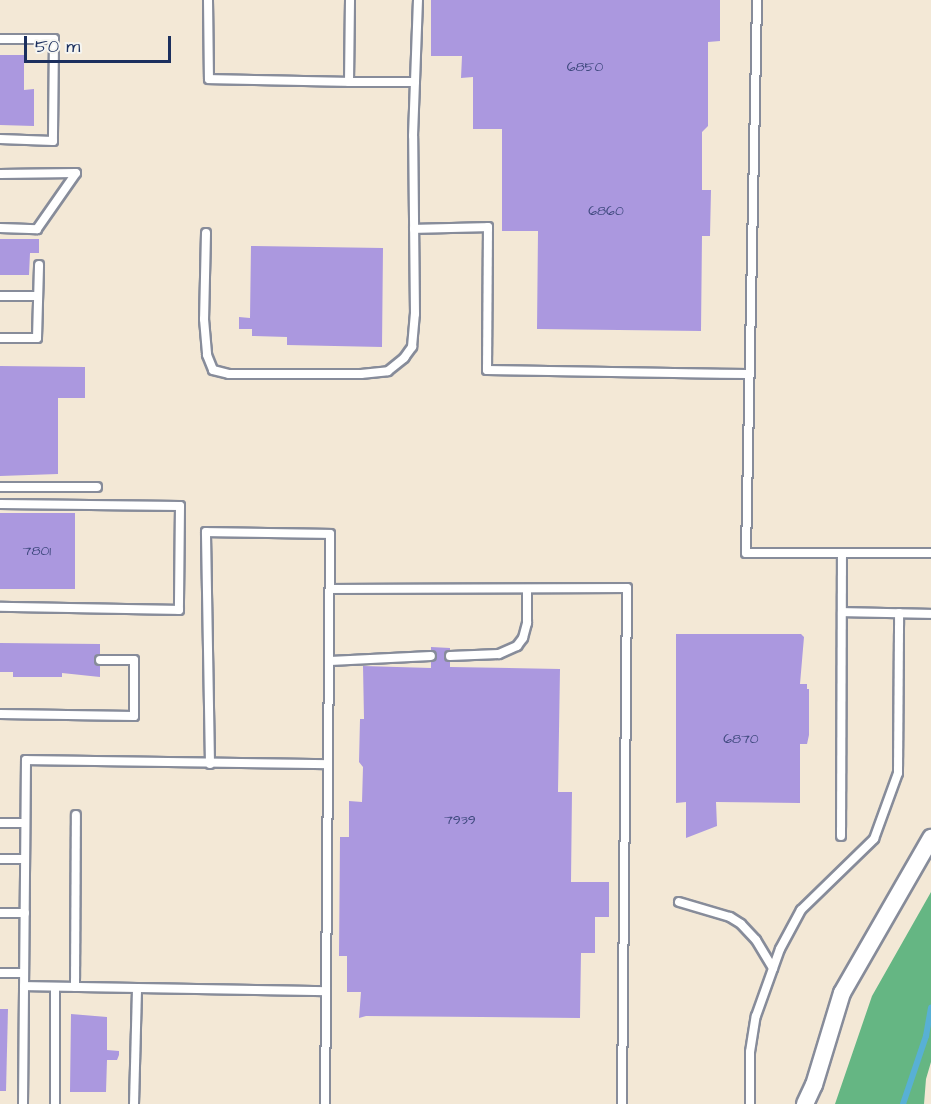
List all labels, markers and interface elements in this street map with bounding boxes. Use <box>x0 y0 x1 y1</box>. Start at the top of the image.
scale bar <box>27 24 174 62</box>
text: 50 m <box>35 34 80 59</box>
house number: 6850 <box>567 59 603 75</box>
house number: 6860 <box>588 203 624 219</box>
house number: 7801 <box>23 543 51 559</box>
house number: 6870 <box>723 731 759 747</box>
house number: 7939 <box>444 812 476 828</box>

